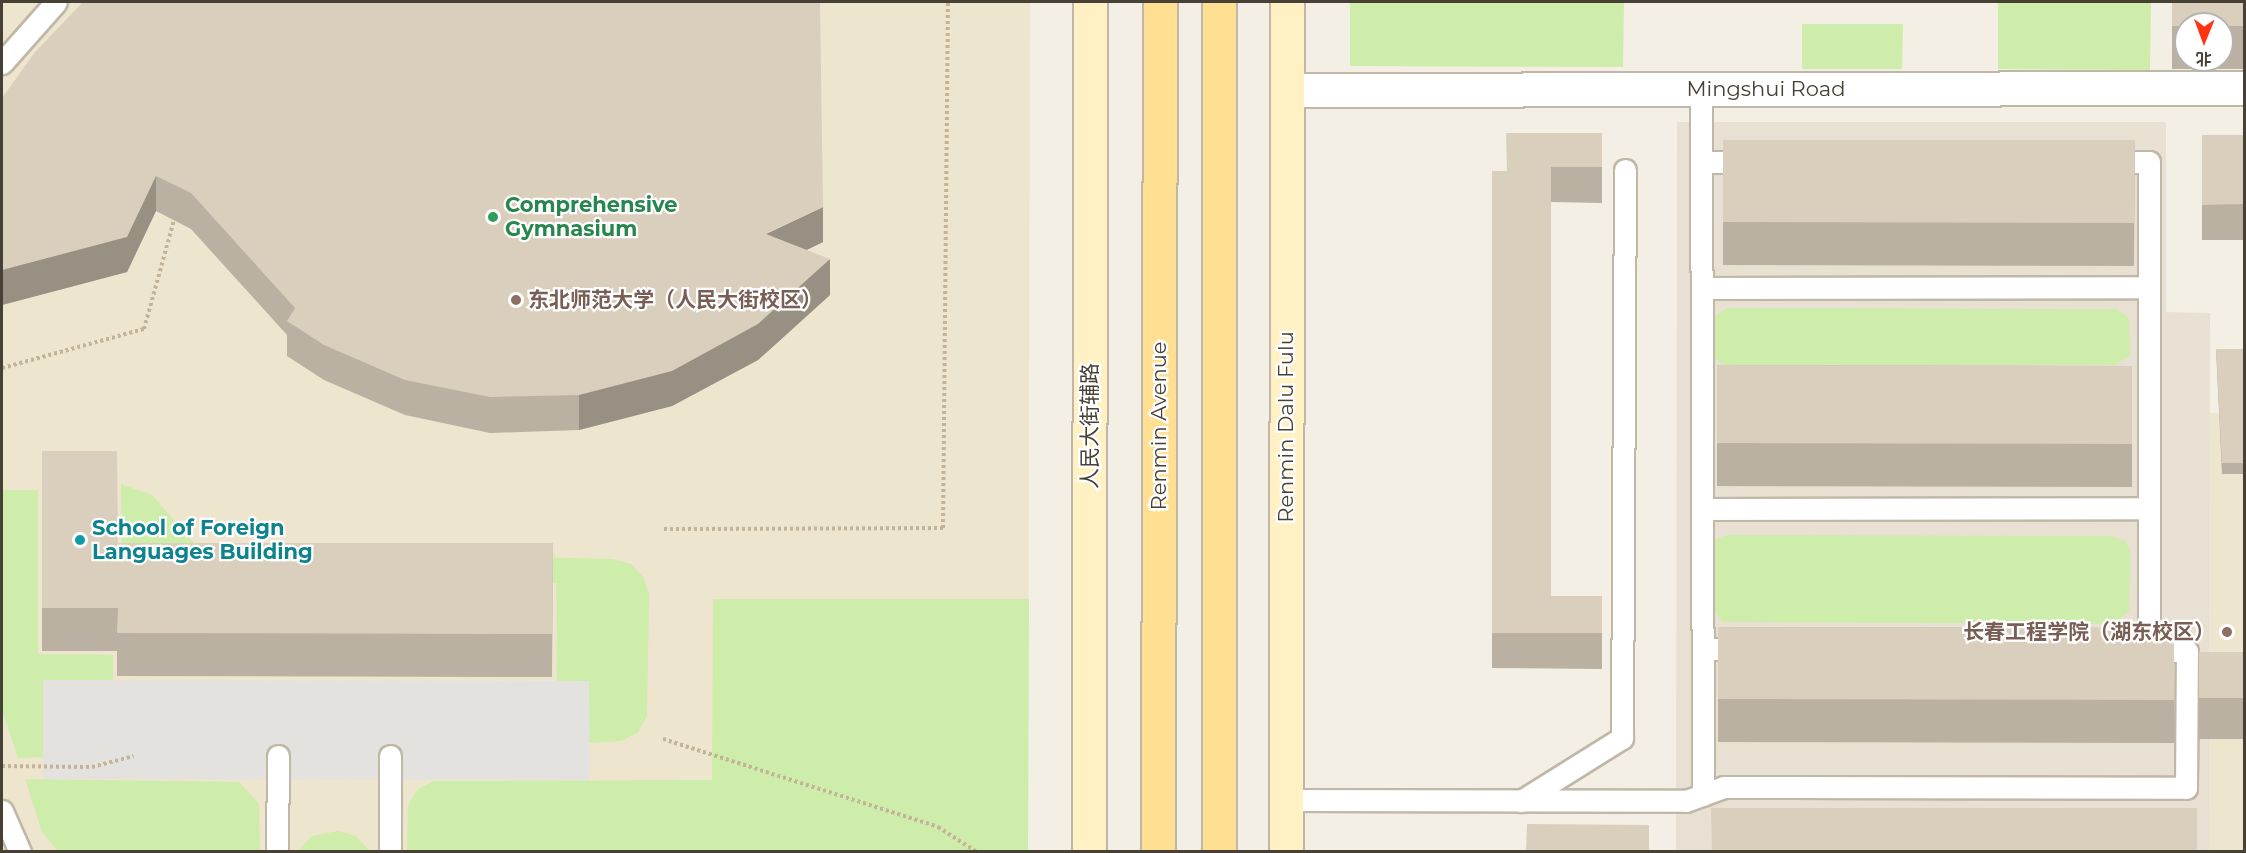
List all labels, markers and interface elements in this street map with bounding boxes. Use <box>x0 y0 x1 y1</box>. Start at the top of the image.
north arrow <box>2174 12 2234 72</box>
text: 北 <box>2196 49 2212 68</box>
street label: Mingshui Road <box>1687 76 1845 102</box>
place label: Comprehensive Gymnasium <box>505 192 678 242</box>
marker: Comprehensive Gymnasium <box>486 210 500 224</box>
place label: 东北师范大学（人民大街校区） <box>528 287 822 313</box>
marker: 东北师范大学（人民大街校区） <box>509 293 523 307</box>
street label: Renmin Dalu Fulu <box>1273 331 1299 523</box>
street label: Renmin Avenue <box>1146 342 1172 510</box>
street label: 人民大街辅路 <box>1077 363 1103 489</box>
place label: School of Foreign Languages Building <box>92 515 313 565</box>
marker: School of Foreign Languages Building <box>73 533 87 547</box>
place label: 长春工程学院（湖东校区） <box>1963 619 2215 645</box>
marker: 长春工程学院（湖东校区） <box>2220 625 2234 639</box>

